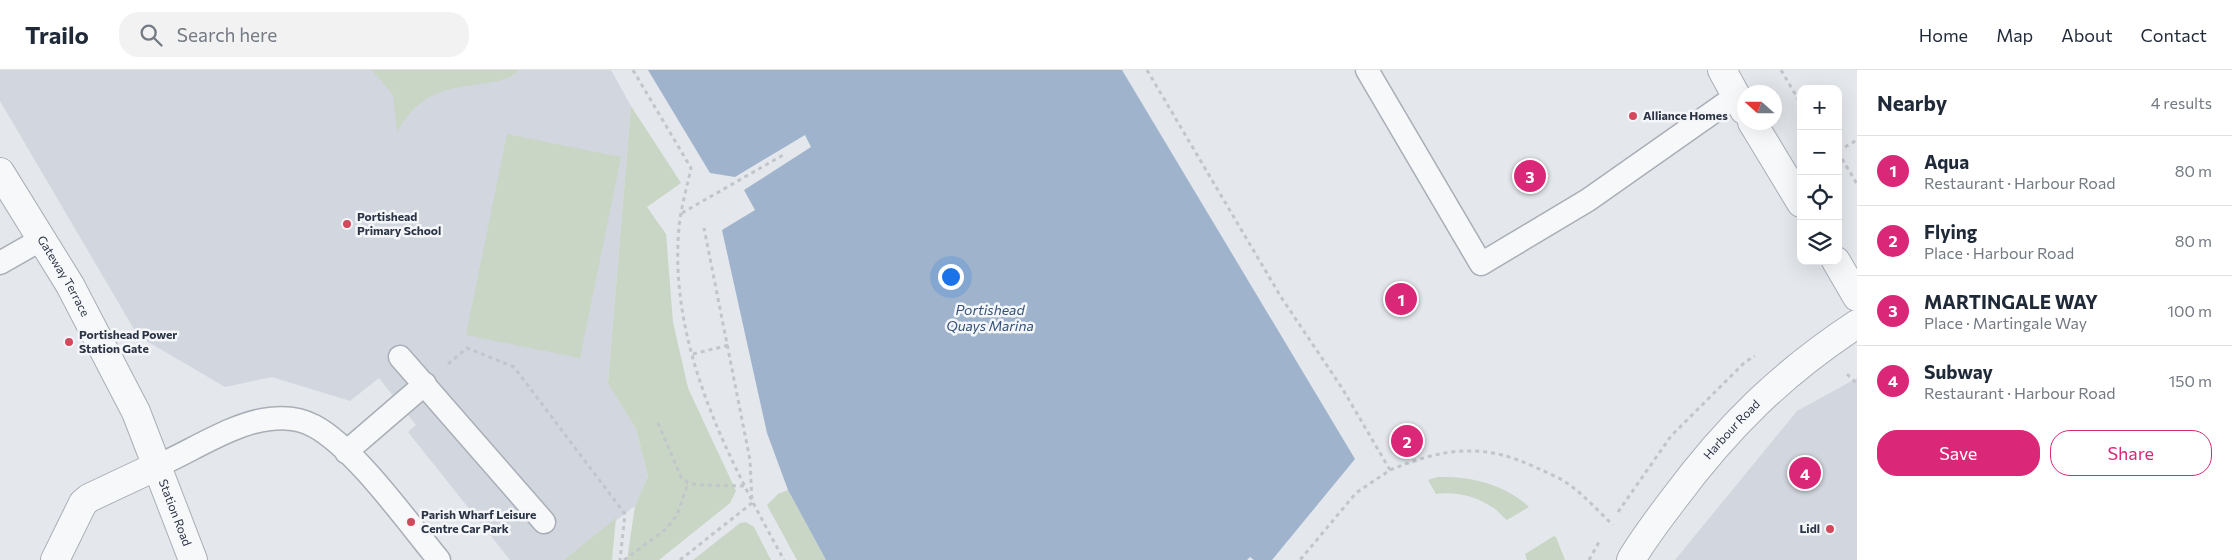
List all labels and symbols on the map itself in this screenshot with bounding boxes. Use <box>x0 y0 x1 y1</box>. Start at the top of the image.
north arrow <box>1737 85 1782 130</box>
place label: Alliance Homes <box>1643 108 1728 122</box>
marker: Alliance Homes <box>1627 110 1639 122</box>
pin: 3 <box>1514 157 1546 195</box>
place label: Portishead Primary School <box>357 209 441 237</box>
marker: Portishead Primary School <box>341 218 353 230</box>
street label: Gateway Terrace <box>35 233 93 319</box>
your location <box>938 264 964 290</box>
pin: 1 <box>1385 280 1417 318</box>
water label: Portishead Quays Marina <box>946 301 1034 334</box>
place label: Portishead Power Station Gate <box>79 327 177 355</box>
marker: Portishead Power Station Gate <box>63 336 75 348</box>
street label: Harbour Road <box>1700 396 1762 462</box>
pin: 2 <box>1391 422 1423 460</box>
pin: 4 <box>1789 454 1821 492</box>
street label: Station Road <box>157 477 195 548</box>
place label: Parish Wharf Leisure Centre Car Park <box>421 507 536 535</box>
marker: Parish Wharf Leisure Centre Car Park <box>405 516 417 528</box>
place label: Lidl <box>1799 521 1820 535</box>
marker: Lidl <box>1824 523 1836 535</box>

